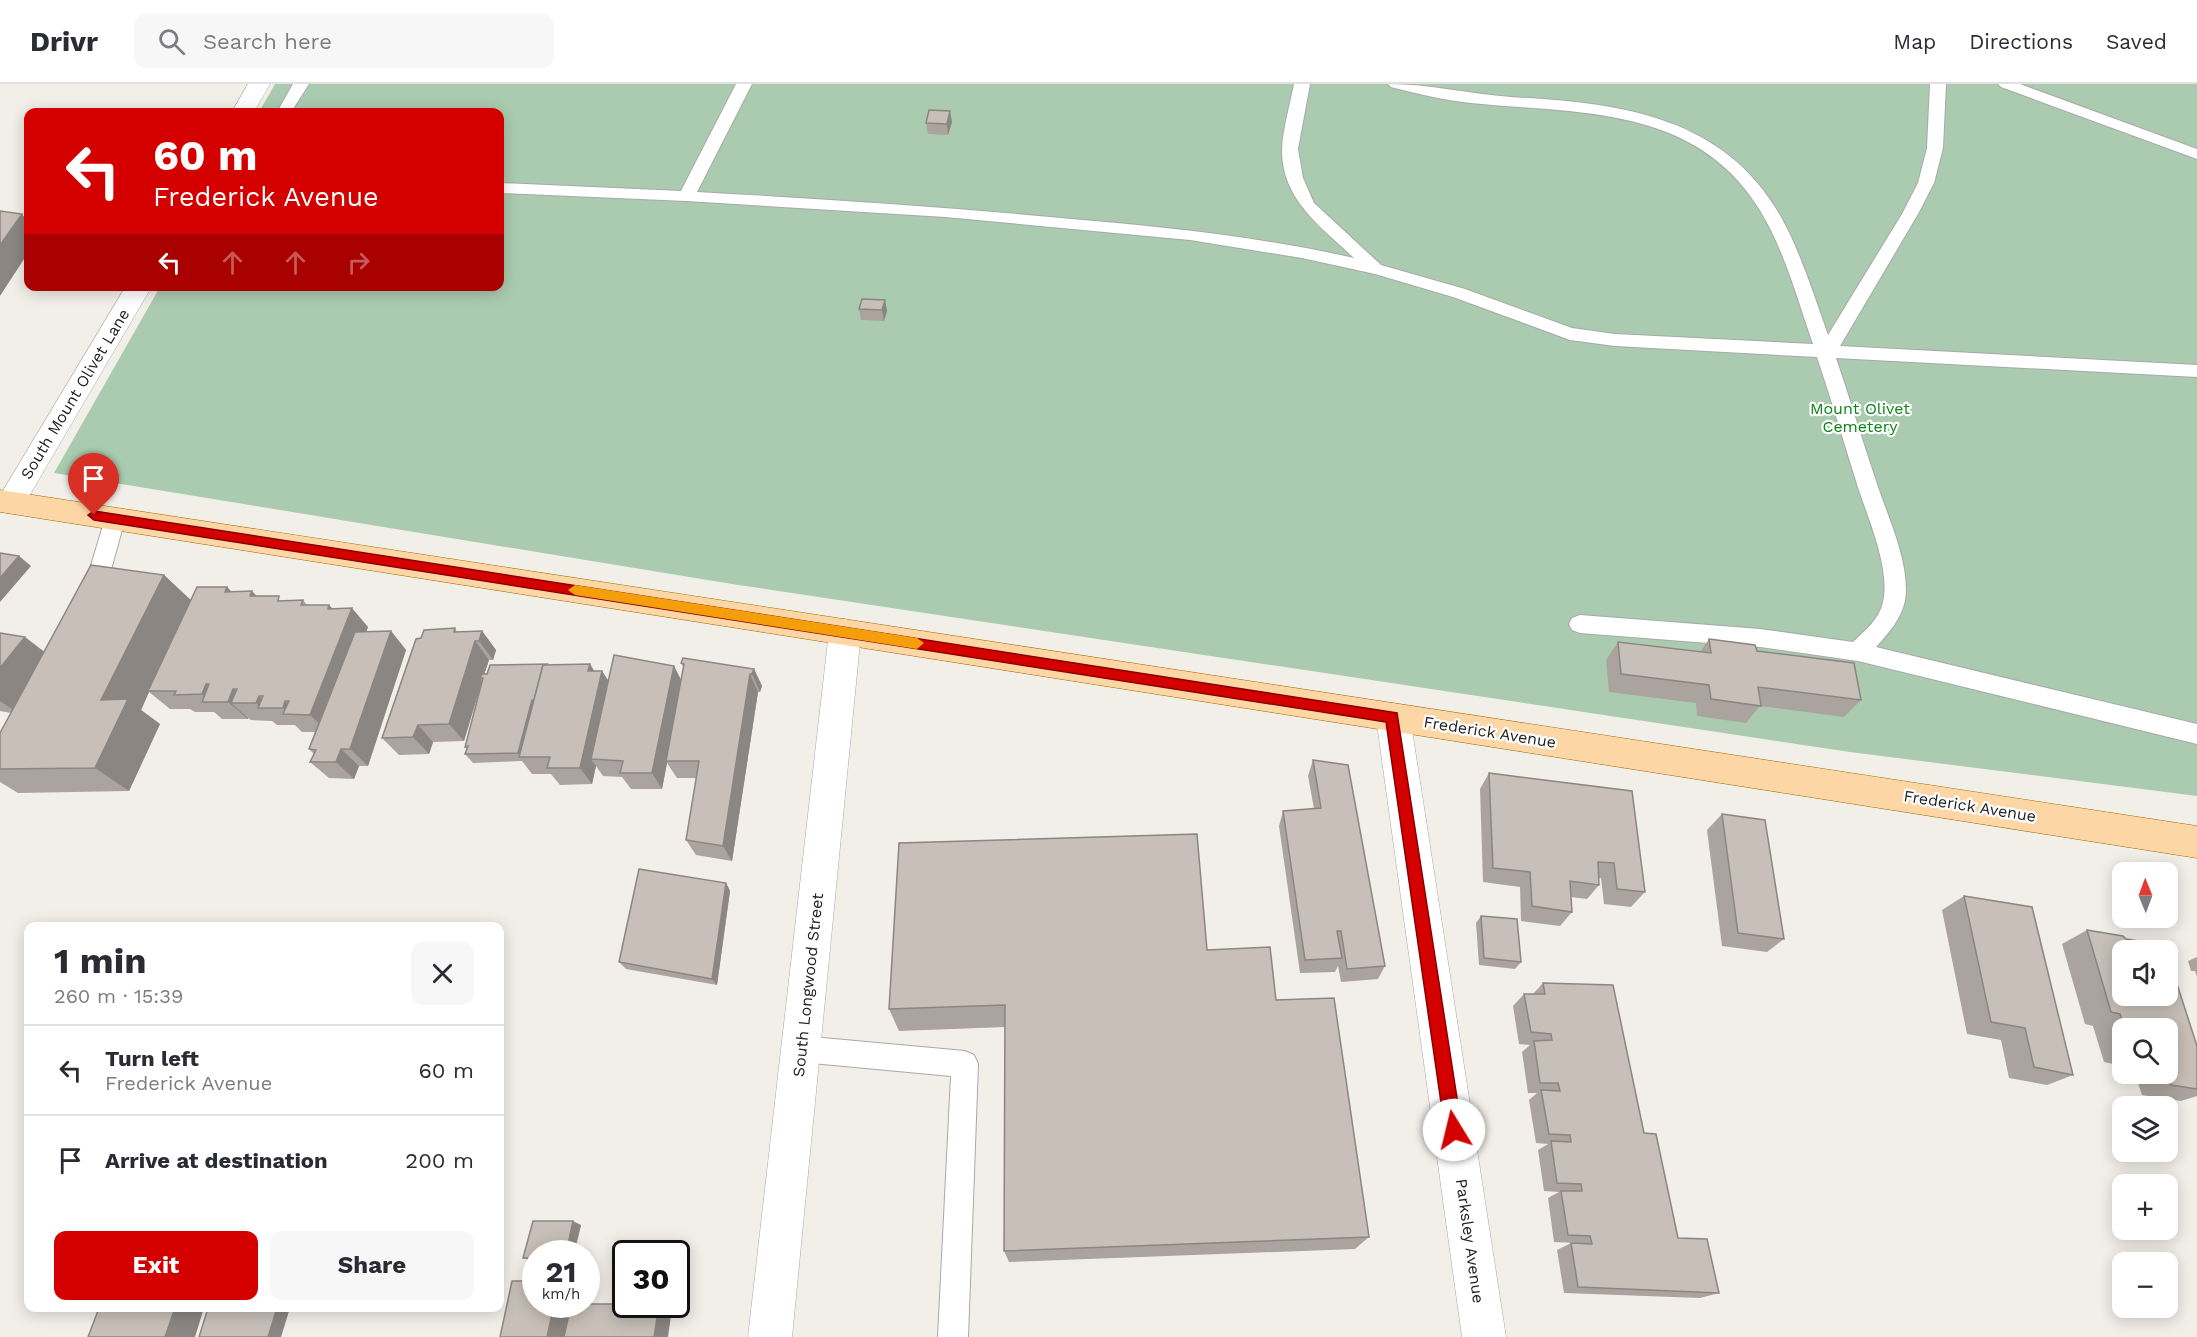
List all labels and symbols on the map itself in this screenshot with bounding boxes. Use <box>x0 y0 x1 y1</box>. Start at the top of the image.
street label: South Mount Olivet Lane <box>17 305 133 483</box>
park label: Mount Olivet Cemetery <box>1810 399 1910 436</box>
pin <box>68 453 119 515</box>
street label: Frederick Avenue <box>1422 712 1558 752</box>
street label: Frederick Avenue <box>1902 786 2038 826</box>
north arrow <box>2112 862 2178 928</box>
street label: South Longwood Street <box>789 892 827 1078</box>
position arrow <box>1422 1098 1486 1162</box>
street label: Parksley Avenue <box>1452 1177 1488 1305</box>
speed limit sign: 30 <box>612 1240 690 1318</box>

